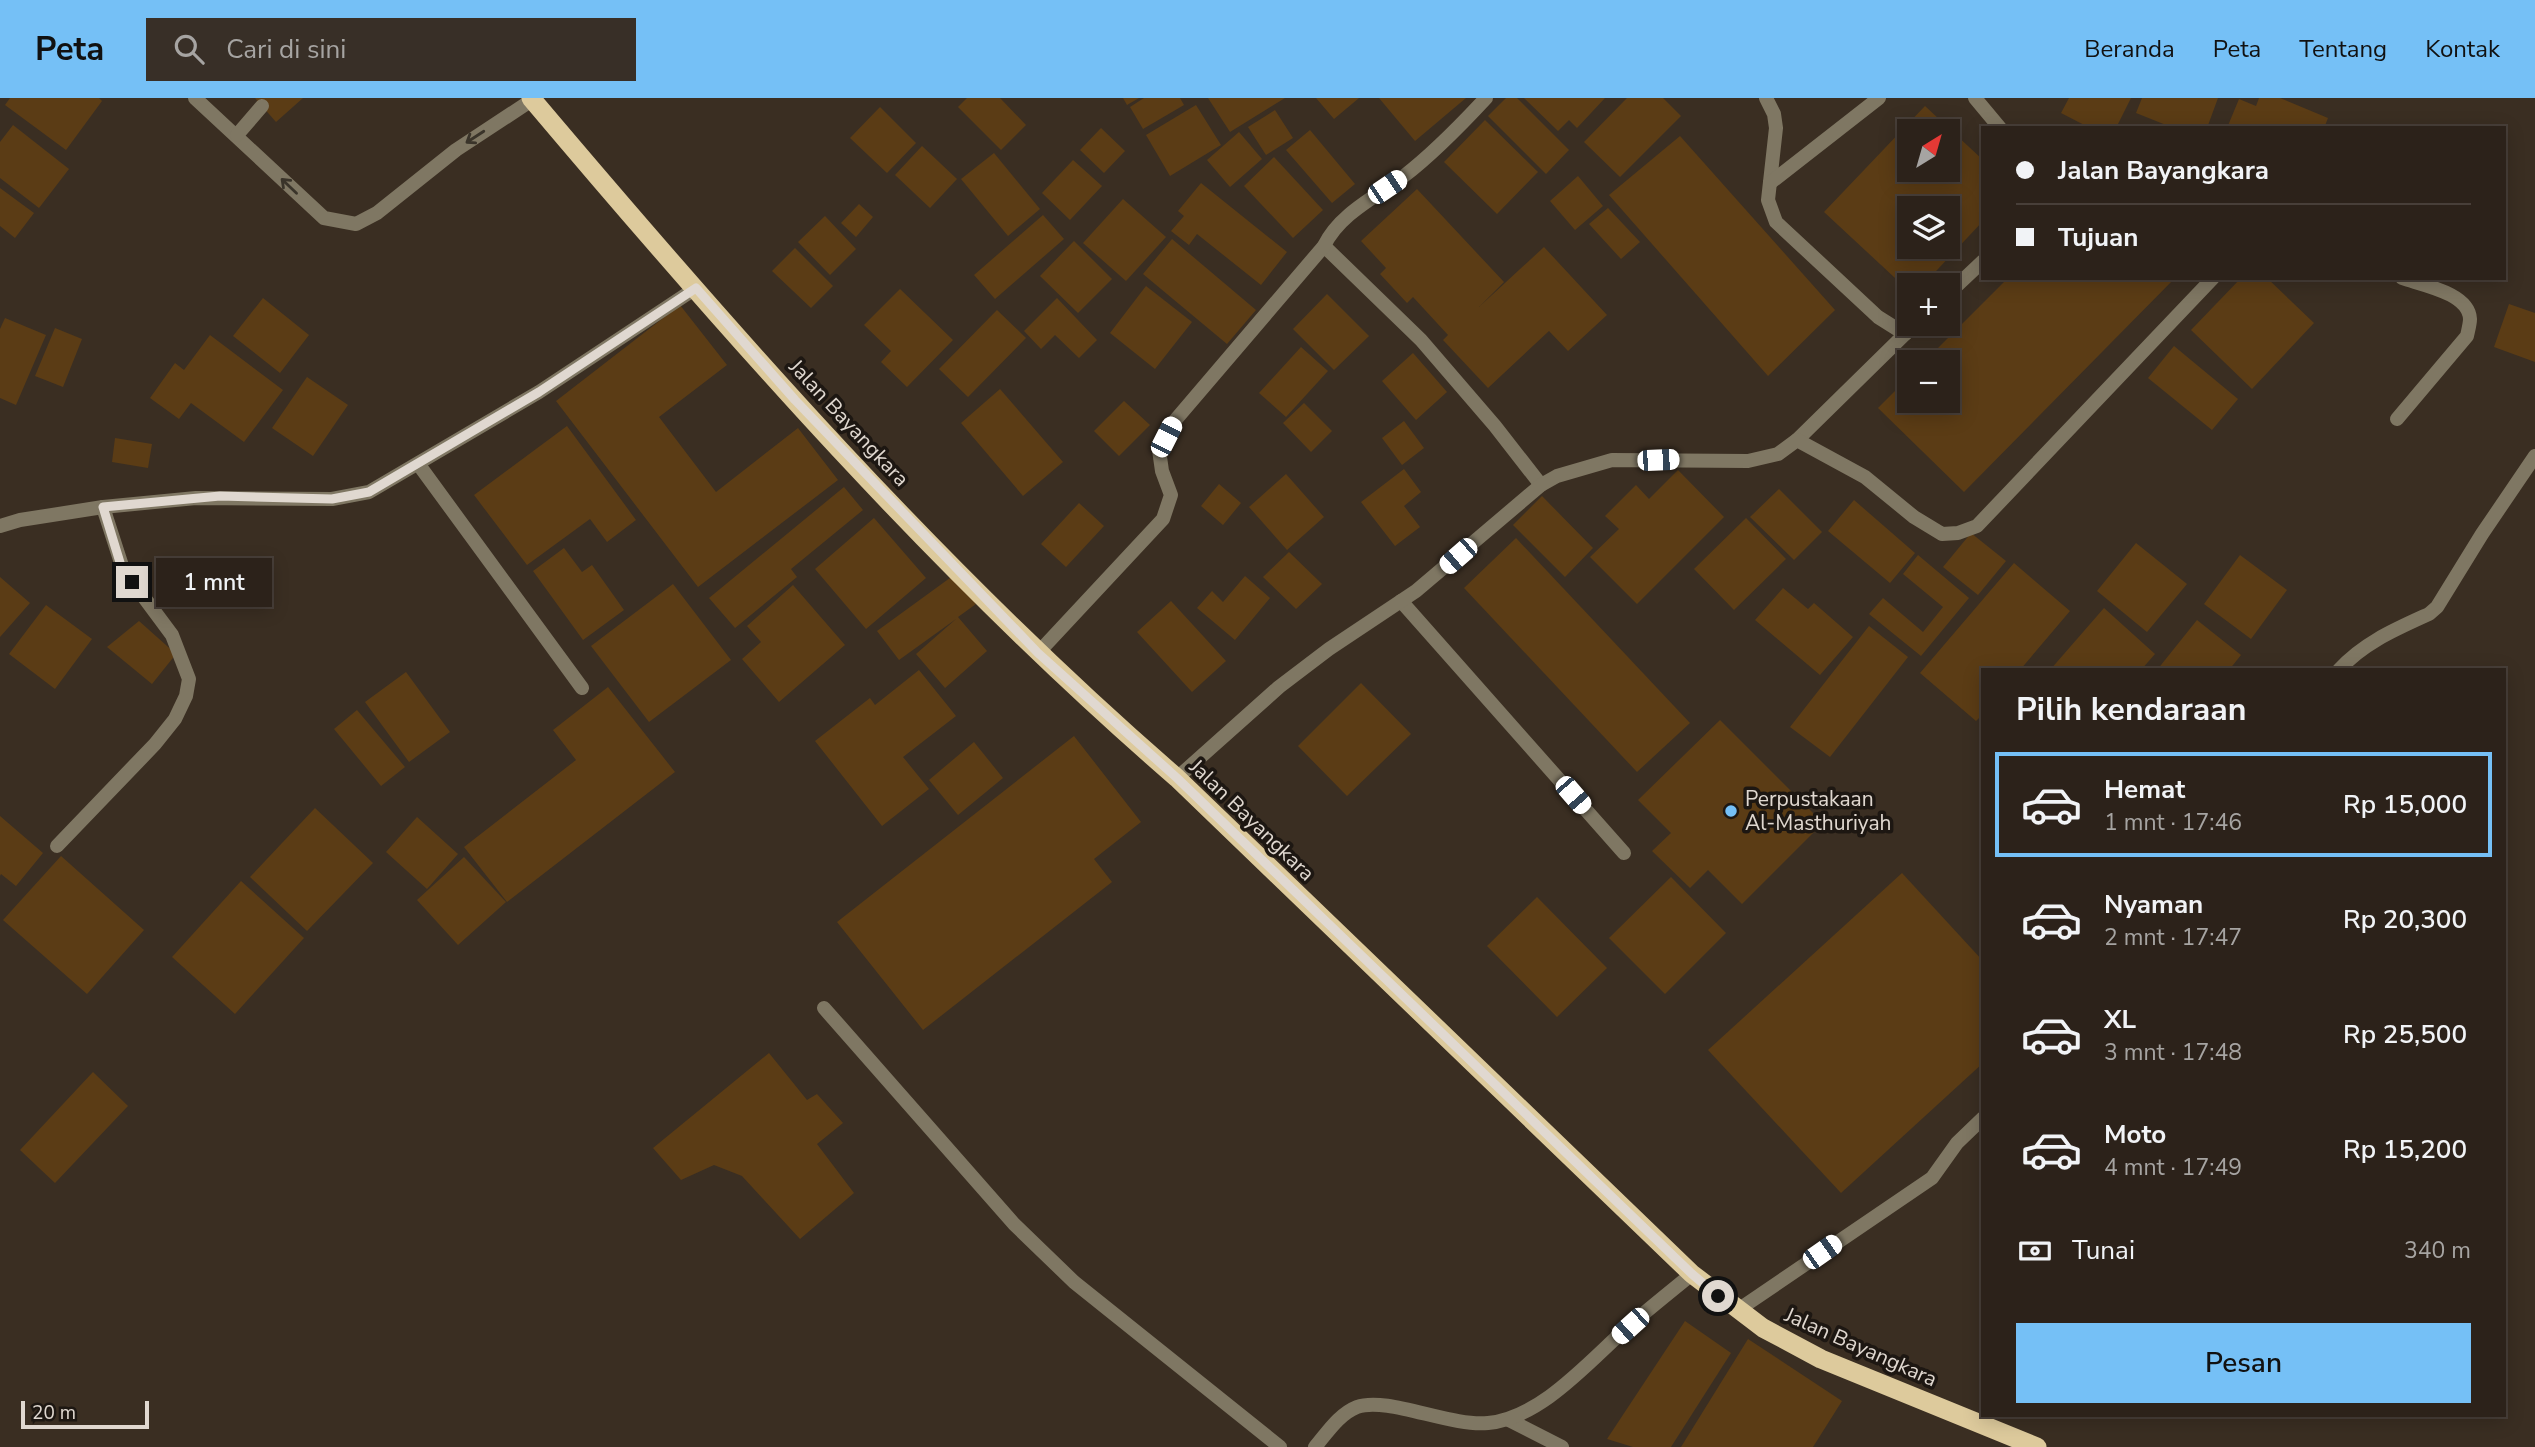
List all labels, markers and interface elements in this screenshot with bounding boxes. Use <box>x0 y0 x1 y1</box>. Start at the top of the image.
search box <box>146 18 636 81</box>
text: Peta <box>35 27 104 72</box>
icon: search <box>170 30 208 68</box>
text: Cari di sini <box>226 32 346 67</box>
text: Beranda <box>2084 33 2175 65</box>
text: Peta <box>2213 33 2261 65</box>
text: Tentang <box>2299 33 2387 65</box>
text: Kontak <box>2425 33 2500 65</box>
north arrow <box>1897 119 1960 182</box>
map controls <box>1897 119 1960 413</box>
one-way arrow <box>466 130 486 144</box>
text: Jalan Bayangkara <box>2058 153 2269 188</box>
car <box>1364 167 1411 207</box>
one-way arrow <box>281 178 298 195</box>
button: layers <box>1897 196 1960 259</box>
text: Tujuan <box>2058 220 2138 255</box>
button: + <box>1897 273 1960 336</box>
button: − <box>1897 350 1960 413</box>
street label: Jalan Bayangkara <box>782 353 915 492</box>
car <box>1148 414 1185 460</box>
car <box>1637 449 1680 471</box>
car <box>1436 534 1481 578</box>
callout: 1 mnt <box>156 558 272 606</box>
route end <box>116 566 148 598</box>
text: 1 mnt <box>183 567 245 598</box>
text: Pilih kendaraan <box>2016 688 2246 731</box>
street label: Jalan Bayangkara <box>1183 752 1321 887</box>
car <box>1552 772 1595 818</box>
text: Hemat <box>2104 772 2185 807</box>
icon: car <box>2020 773 2083 836</box>
place label: Perpustakaan Al-Masthuriyah <box>1745 785 1891 837</box>
text: Rp 15,000 <box>2343 787 2467 822</box>
marker: Perpustakaan Al-Masthuriyah <box>1723 803 1739 819</box>
text: 1 mnt · 17:46 <box>2104 807 2242 838</box>
text: Nyaman <box>2104 887 2203 922</box>
icon: car <box>2020 888 2083 951</box>
text: Rp 20,300 <box>2343 902 2467 937</box>
text: 2 mnt · 17:47 <box>2104 922 2242 953</box>
text: XL <box>2104 1002 2136 1037</box>
icon: car <box>2020 1003 2083 1066</box>
text: Rp 25,500 <box>2343 1017 2467 1052</box>
text: 3 mnt · 17:48 <box>2104 1037 2242 1068</box>
text: Moto <box>2104 1117 2166 1152</box>
icon: car <box>2020 1118 2083 1181</box>
text: Rp 15,200 <box>2343 1132 2467 1167</box>
text: 4 mnt · 17:49 <box>2104 1152 2242 1183</box>
car <box>1799 1231 1846 1273</box>
icon: cash <box>2016 1232 2054 1270</box>
text: Tunai <box>2072 1233 2135 1268</box>
text: 340 m <box>2404 1235 2471 1266</box>
route start <box>1702 1280 1734 1312</box>
street label: Jalan Bayangkara <box>1780 1300 1942 1393</box>
car <box>1608 1304 1653 1348</box>
button: Pesan <box>2016 1323 2471 1403</box>
scale bar <box>21 1398 149 1430</box>
text: 20 m <box>32 1400 76 1426</box>

